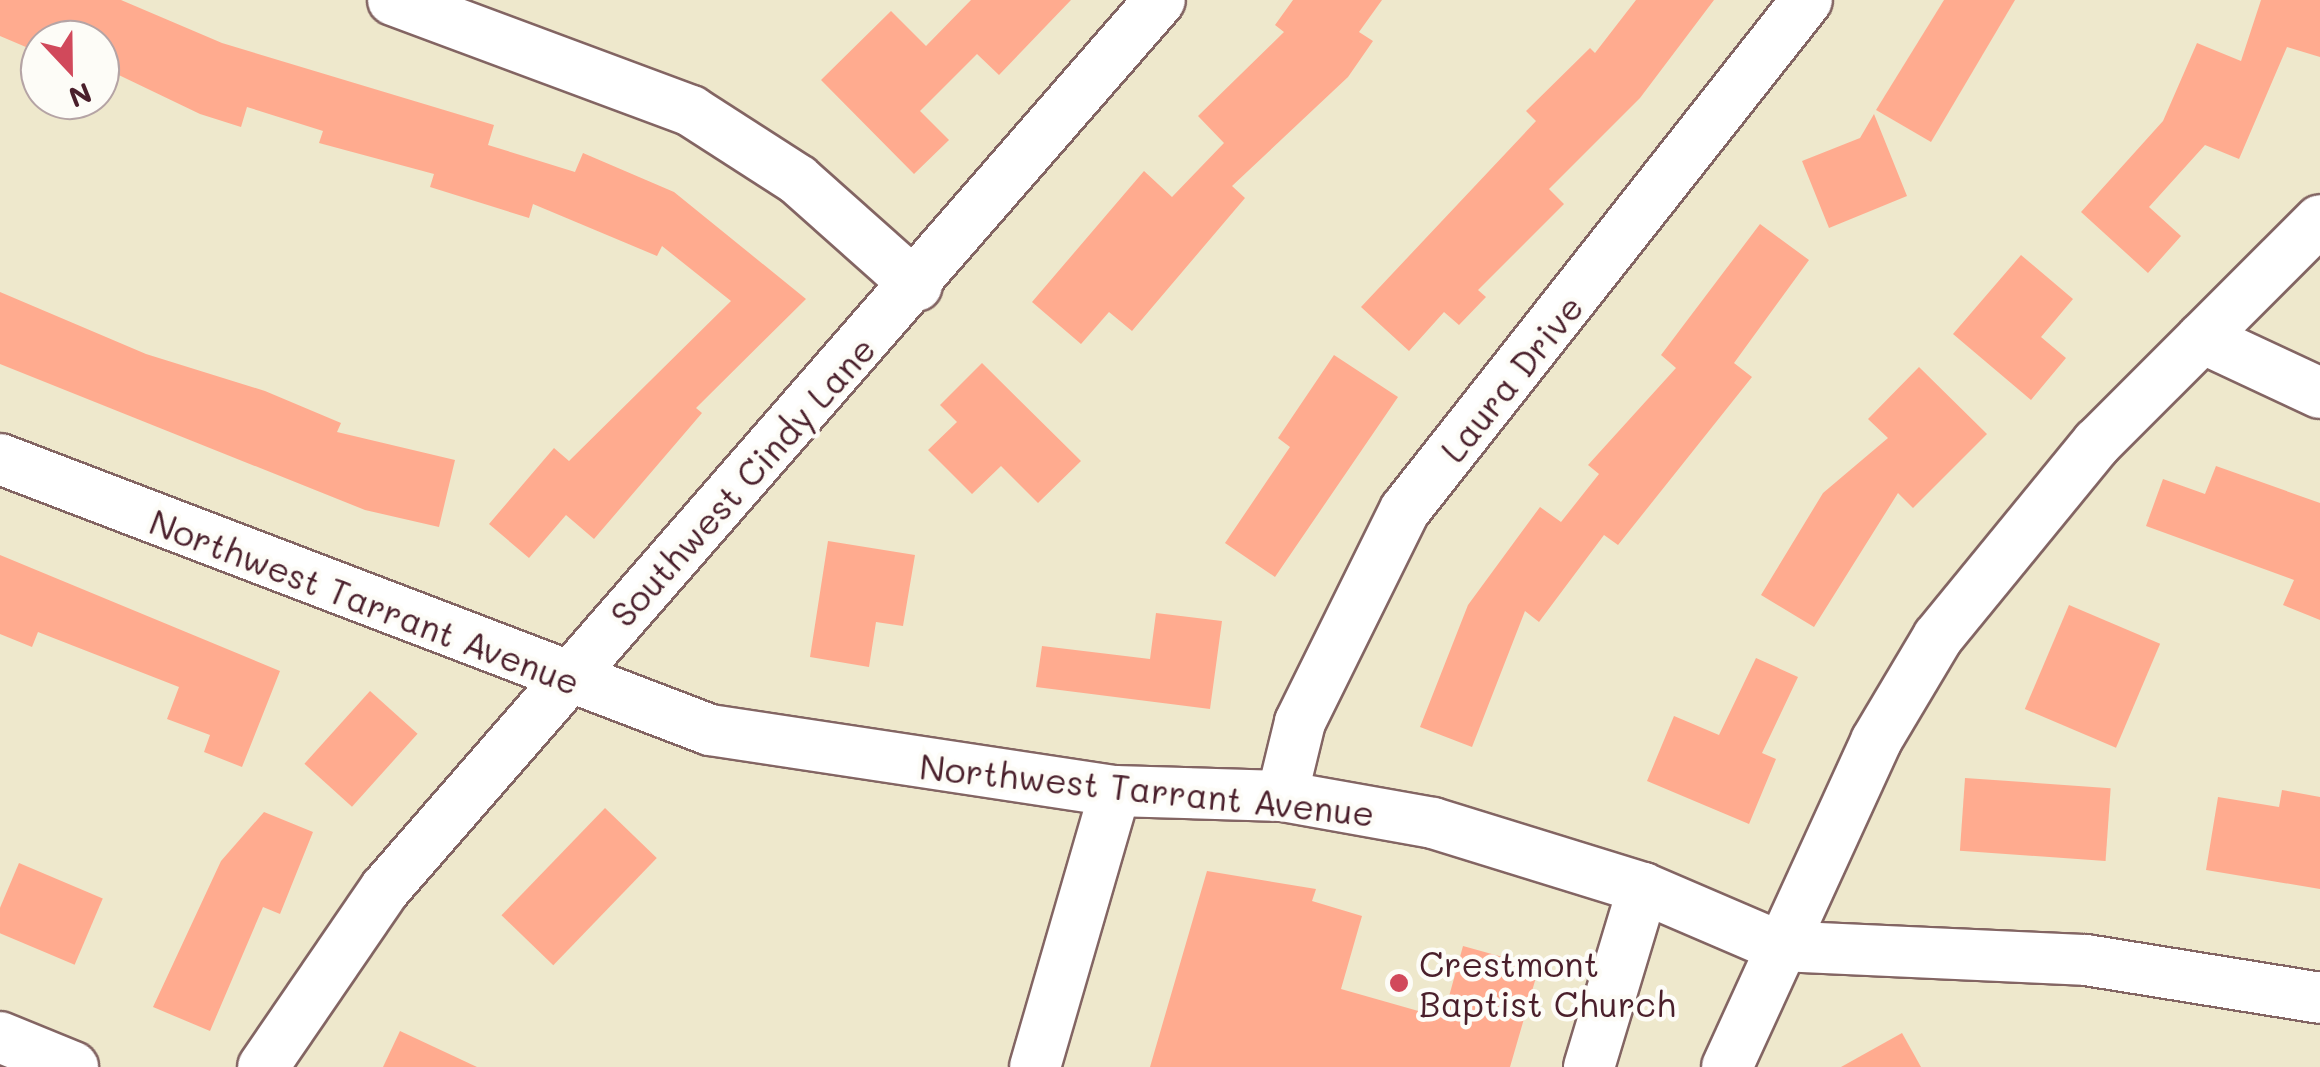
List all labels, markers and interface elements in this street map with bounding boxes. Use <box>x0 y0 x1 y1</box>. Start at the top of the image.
north arrow <box>20 20 120 120</box>
text: N <box>64 75 97 117</box>
street label: Laura Drive <box>1431 286 1591 470</box>
street label: Southwest Cindy Lane <box>601 328 883 634</box>
street label: Northwest Tarrant Avenue <box>144 499 586 703</box>
street label: Northwest Tarrant Avenue <box>918 744 1376 834</box>
place label: Crestmont Baptist Church <box>1419 942 1676 1024</box>
marker: Crestmont Baptist Church <box>1388 972 1410 994</box>

